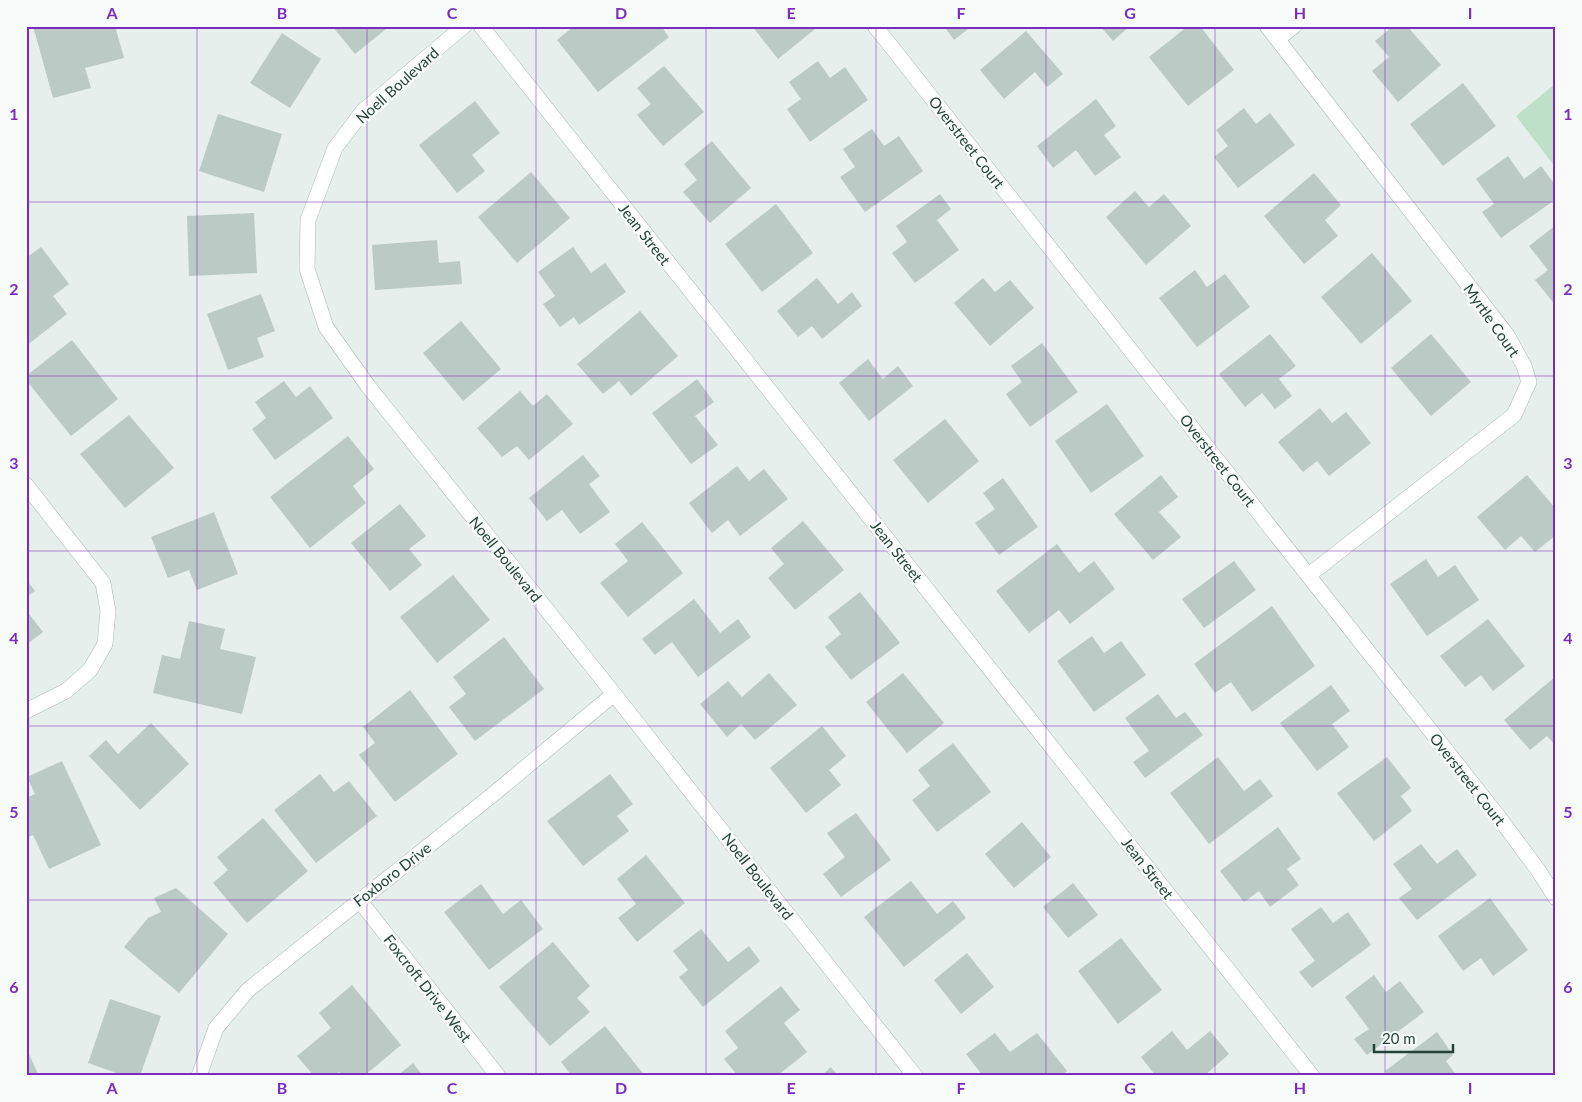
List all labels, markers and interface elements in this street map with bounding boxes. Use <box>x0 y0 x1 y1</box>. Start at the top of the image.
text: A <box>105 3 118 22</box>
text: B <box>277 3 287 22</box>
text: C <box>447 3 458 22</box>
text: D <box>615 3 627 22</box>
text: E <box>786 3 796 22</box>
text: F <box>956 3 966 22</box>
text: G <box>1124 3 1136 22</box>
text: H <box>1294 3 1306 22</box>
text: I <box>1468 3 1472 22</box>
street label: Noell Boulevard <box>352 43 442 127</box>
street label: Overstreet Court <box>925 92 1009 192</box>
text: 1 <box>9 104 19 123</box>
text: 1 <box>1563 104 1573 123</box>
street label: Jean Street <box>615 200 675 269</box>
text: 2 <box>9 279 19 298</box>
text: 2 <box>1563 279 1573 298</box>
street label: Myrtle Court <box>1460 280 1524 361</box>
street label: Overstreet Court <box>1176 410 1260 510</box>
text: 3 <box>9 453 19 472</box>
text: 3 <box>1563 453 1573 472</box>
street label: Noell Boulevard <box>466 513 546 605</box>
street label: Jean Street <box>867 517 927 586</box>
text: 4 <box>9 628 19 647</box>
text: 4 <box>1563 628 1573 647</box>
street label: Overstreet Court <box>1426 729 1510 829</box>
text: 5 <box>9 802 19 821</box>
text: 5 <box>1563 802 1573 821</box>
street label: Noell Boulevard <box>719 829 797 923</box>
street label: Jean Street <box>1118 834 1178 903</box>
street label: Foxboro Drive <box>350 838 434 910</box>
street label: Foxcroft Drive West <box>380 931 476 1046</box>
text: 6 <box>9 977 19 996</box>
text: 6 <box>1563 977 1573 996</box>
scale bar <box>1374 1022 1453 1054</box>
text: 20 m <box>1382 1029 1416 1047</box>
text: A <box>105 1078 118 1097</box>
text: B <box>277 1078 287 1097</box>
text: C <box>447 1078 458 1097</box>
text: D <box>615 1078 627 1097</box>
text: E <box>786 1078 796 1097</box>
text: F <box>956 1078 966 1097</box>
text: G <box>1124 1078 1136 1097</box>
text: H <box>1294 1078 1306 1097</box>
text: I <box>1468 1078 1472 1097</box>

